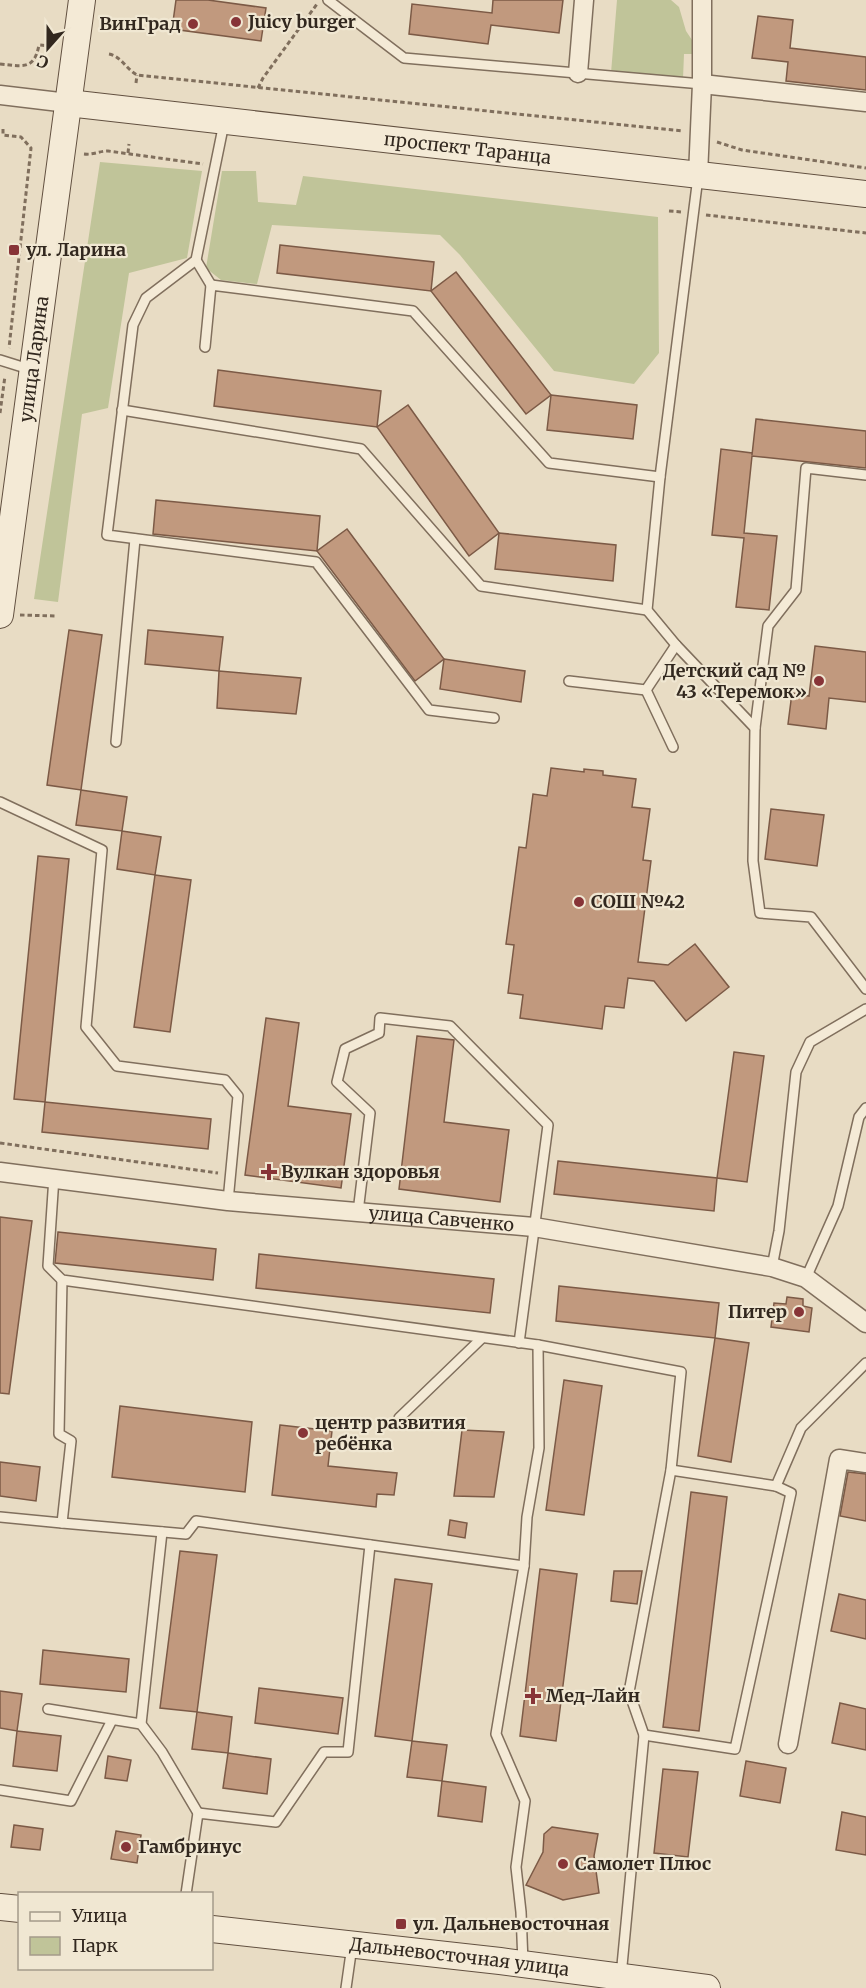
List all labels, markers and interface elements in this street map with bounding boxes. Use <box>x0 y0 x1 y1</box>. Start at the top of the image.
place label: Juicy burger <box>247 10 356 33</box>
place label: ВинГрад <box>99 12 181 35</box>
marker: Juicy burger <box>229 15 243 29</box>
marker: ВинГрад <box>186 17 200 31</box>
north arrow <box>18 18 78 78</box>
text: С <box>34 51 51 73</box>
street label: проспект Таранца <box>383 127 553 169</box>
place label: ул. Ларина <box>26 238 126 261</box>
marker: ул. Ларина <box>7 243 21 257</box>
street label: улица Ларина <box>14 294 53 424</box>
place label: Детский сад № 43 «Теремок» <box>663 659 807 703</box>
marker: Детский сад № 43 «Теремок» <box>812 674 826 688</box>
place label: СОШ №42 <box>591 890 685 913</box>
marker: СОШ №42 <box>572 895 586 909</box>
place label: Вулкан здоровья <box>281 1160 440 1183</box>
marker: Вулкан здоровья <box>262 1165 276 1179</box>
street label: улица Савченко <box>368 1201 515 1236</box>
place label: Питер <box>728 1300 787 1323</box>
marker: Питер <box>792 1305 806 1319</box>
place label: центр развития ребёнка <box>315 1411 466 1455</box>
marker: центр развития ребёнка <box>296 1426 310 1440</box>
place label: Мед-Лайн <box>546 1684 641 1707</box>
marker: Мед-Лайн <box>524 1687 542 1705</box>
place label: Гамбринус <box>138 1835 241 1858</box>
marker: Гамбринус <box>119 1840 133 1854</box>
place label: Самолет Плюс <box>575 1852 711 1875</box>
marker: Самолет Плюс <box>556 1857 570 1871</box>
legend <box>18 1892 213 1970</box>
text: Улица <box>71 1904 127 1927</box>
place label: ул. Дальневосточная <box>413 1912 609 1935</box>
marker: ул. Дальневосточная <box>394 1917 408 1931</box>
street label: Дальневосточная улица <box>349 1932 571 1981</box>
text: Парк <box>72 1934 118 1957</box>

